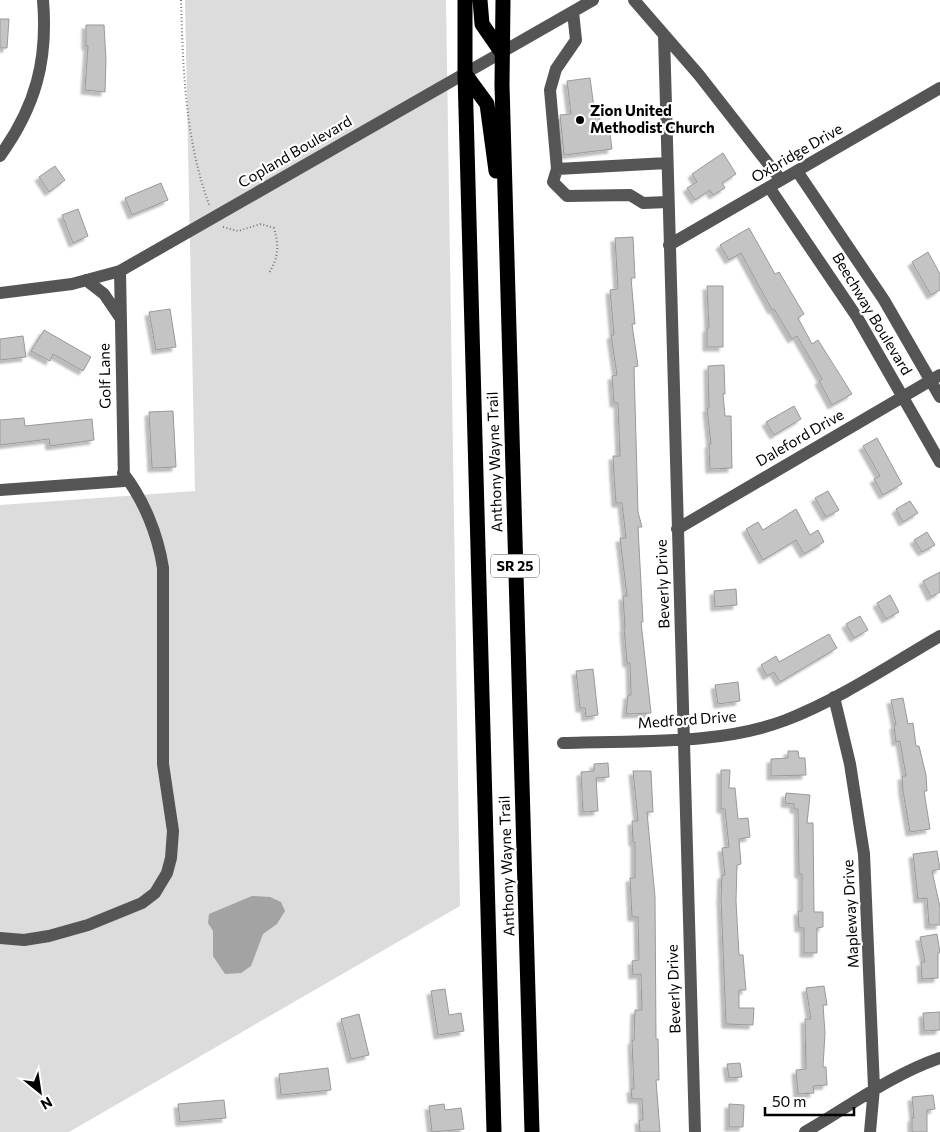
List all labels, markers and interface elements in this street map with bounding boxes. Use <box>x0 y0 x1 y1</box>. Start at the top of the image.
place label: Zion United Methodist Church <box>590 101 715 136</box>
street label: Copland Boulevard <box>234 111 355 191</box>
marker: Zion United Methodist Church <box>574 114 586 126</box>
street label: Oxbridge Drive <box>748 119 845 186</box>
street label: Beechway Boulevard <box>829 249 917 378</box>
street label: Golf Lane <box>94 343 114 409</box>
street label: Anthony Wayne Trail <box>483 391 505 533</box>
street label: Daleford Drive <box>752 405 847 470</box>
street label: Beverly Drive <box>651 539 673 629</box>
road number: SR 25 <box>491 554 539 578</box>
street label: Medford Drive <box>637 707 737 731</box>
street label: Anthony Wayne Trail <box>495 795 517 937</box>
street label: Mapleway Drive <box>838 859 862 969</box>
street label: Beverly Drive <box>662 944 684 1034</box>
north arrow <box>15 1067 65 1117</box>
scale bar <box>765 1084 854 1116</box>
text: 50 m <box>772 1092 806 1110</box>
text: N <box>38 1094 56 1114</box>

